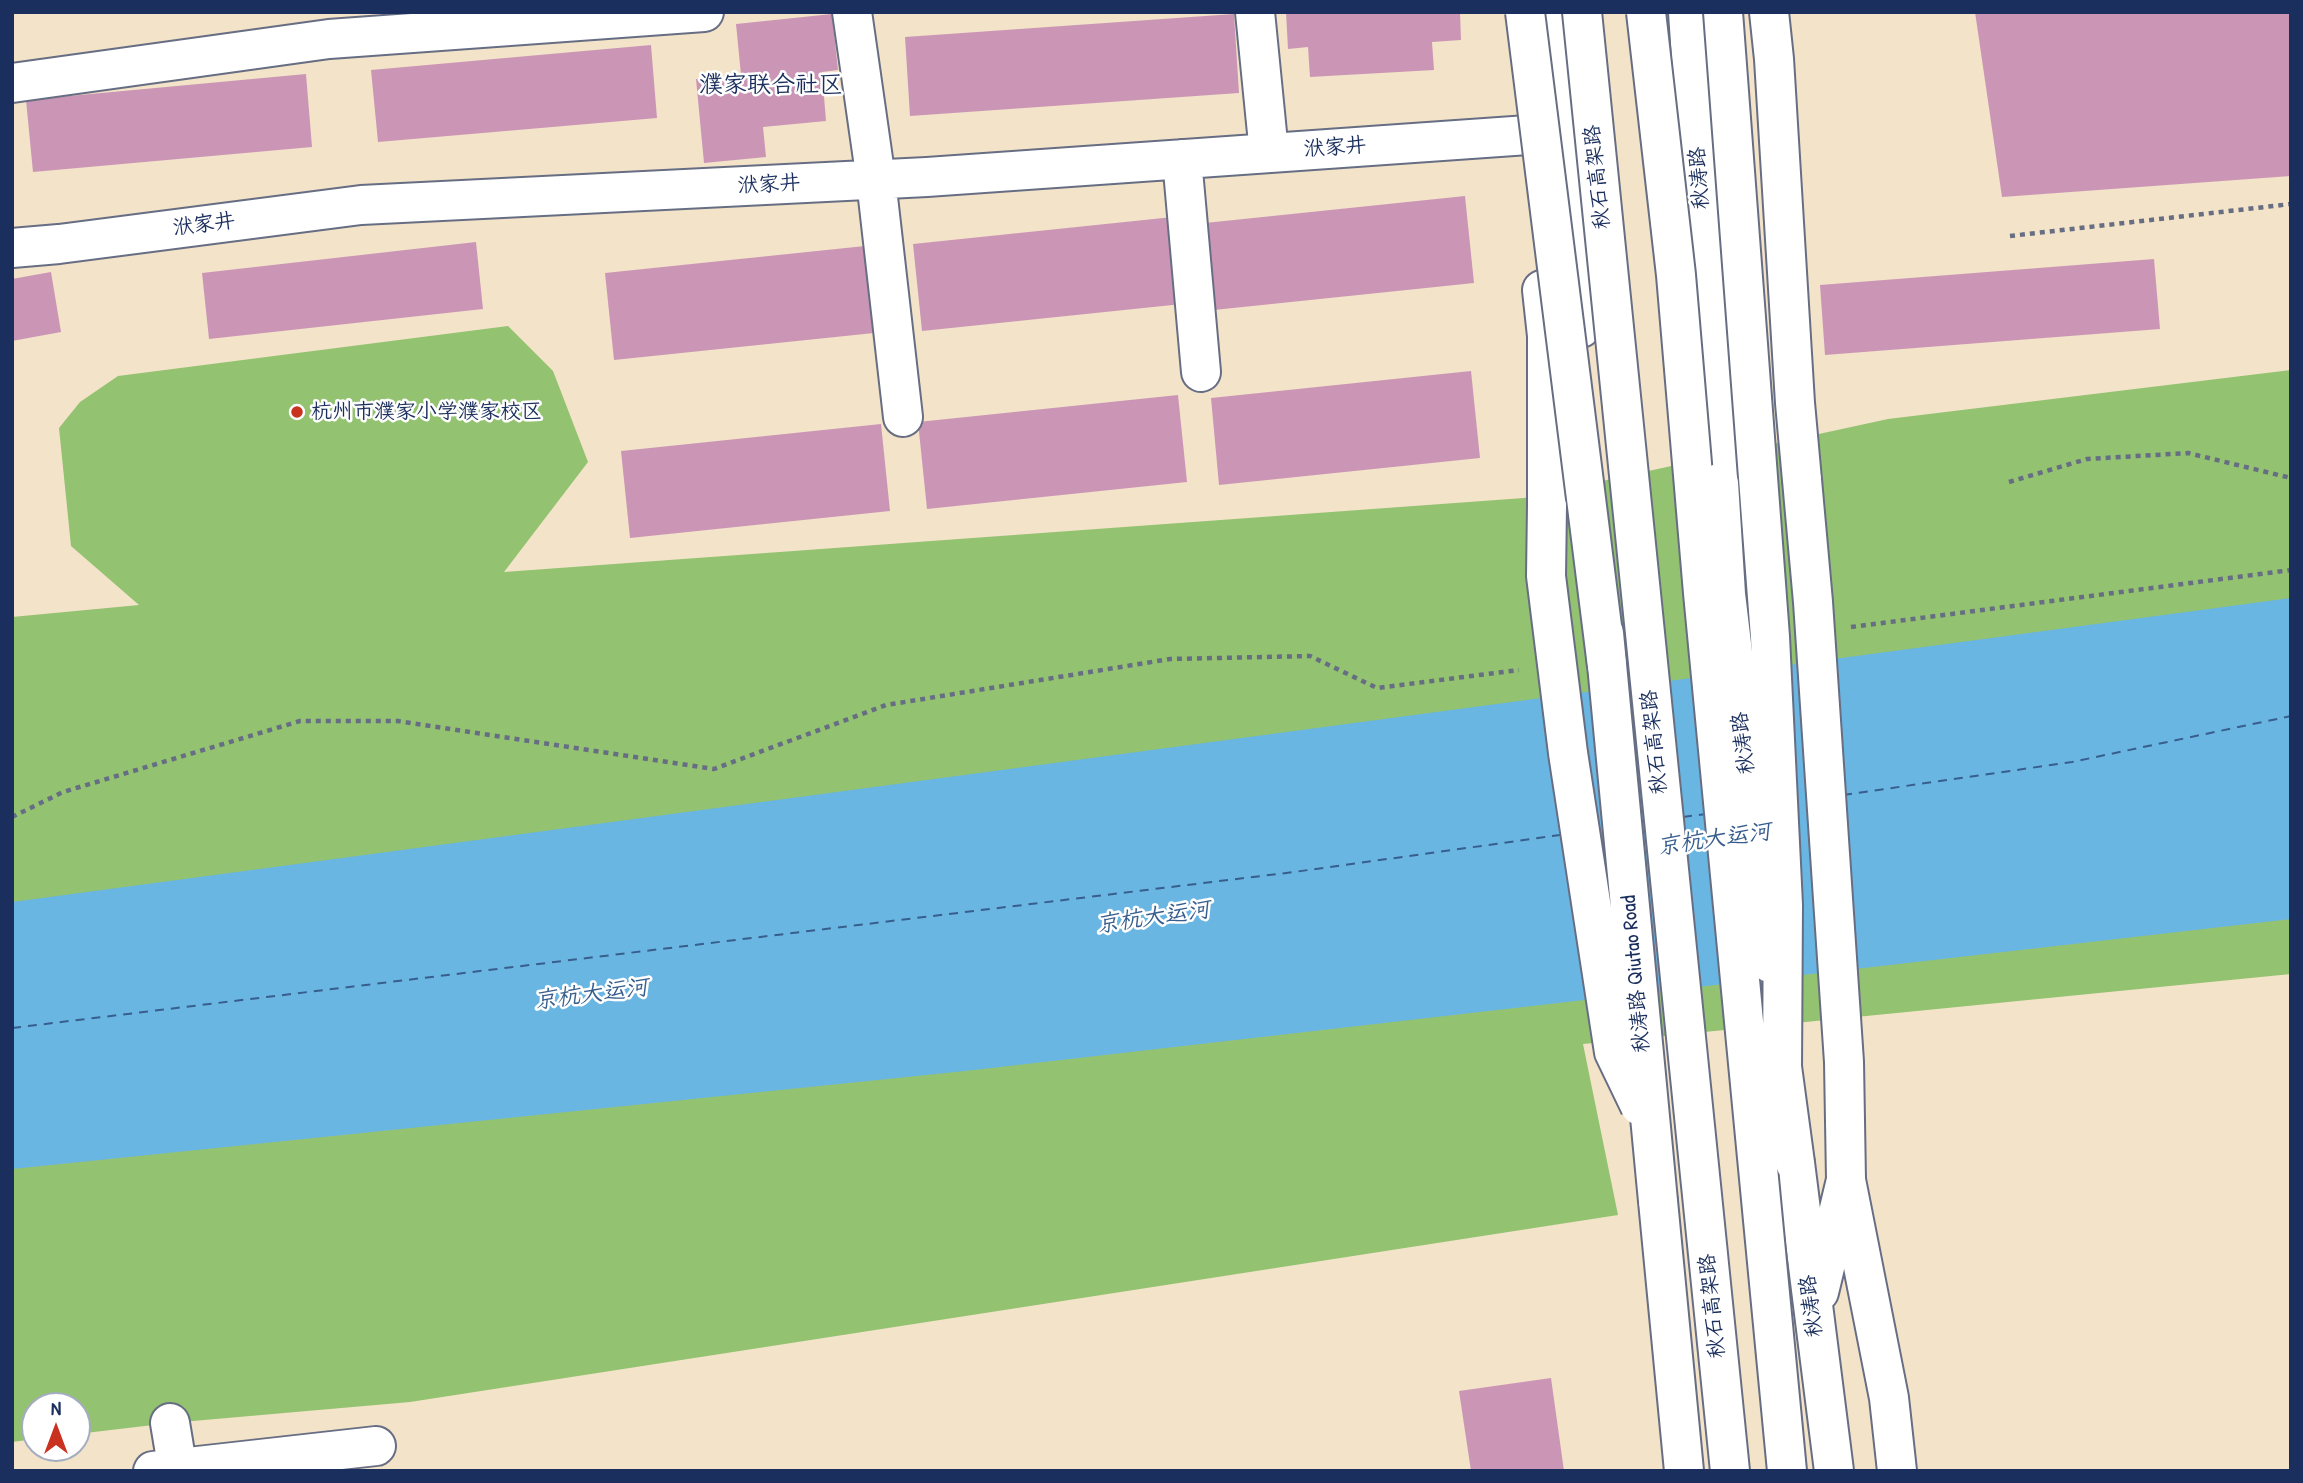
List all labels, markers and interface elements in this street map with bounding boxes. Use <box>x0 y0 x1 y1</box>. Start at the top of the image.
district label: 濮家联合社区 <box>699 72 843 100</box>
street label: 秋石高架路 <box>1580 123 1616 231</box>
street label: 洑家井 <box>1303 133 1367 163</box>
street label: 秋涛路 <box>1685 146 1715 210</box>
street label: 洑家井 <box>737 171 801 199</box>
street label: 洑家井 <box>171 209 237 241</box>
place label: 杭州市濮家小学濮家校区 <box>311 399 542 425</box>
marker: 杭州市濮家小学濮家校区 <box>289 404 305 420</box>
street label: 秋石高架路 <box>1637 688 1673 796</box>
street label: 秋涛路 <box>1728 710 1760 776</box>
water label: 京杭大运河 <box>1655 818 1773 862</box>
street label: 秋涛路 Qiutao Road <box>1617 894 1655 1054</box>
water label: 京杭大运河 <box>1094 896 1212 940</box>
water label: 京杭大运河 <box>532 974 650 1016</box>
street label: 秋石高架路 <box>1695 1252 1731 1360</box>
street label: 秋涛路 <box>1796 1273 1828 1339</box>
north arrow <box>21 1392 91 1462</box>
text: N <box>51 1395 61 1421</box>

